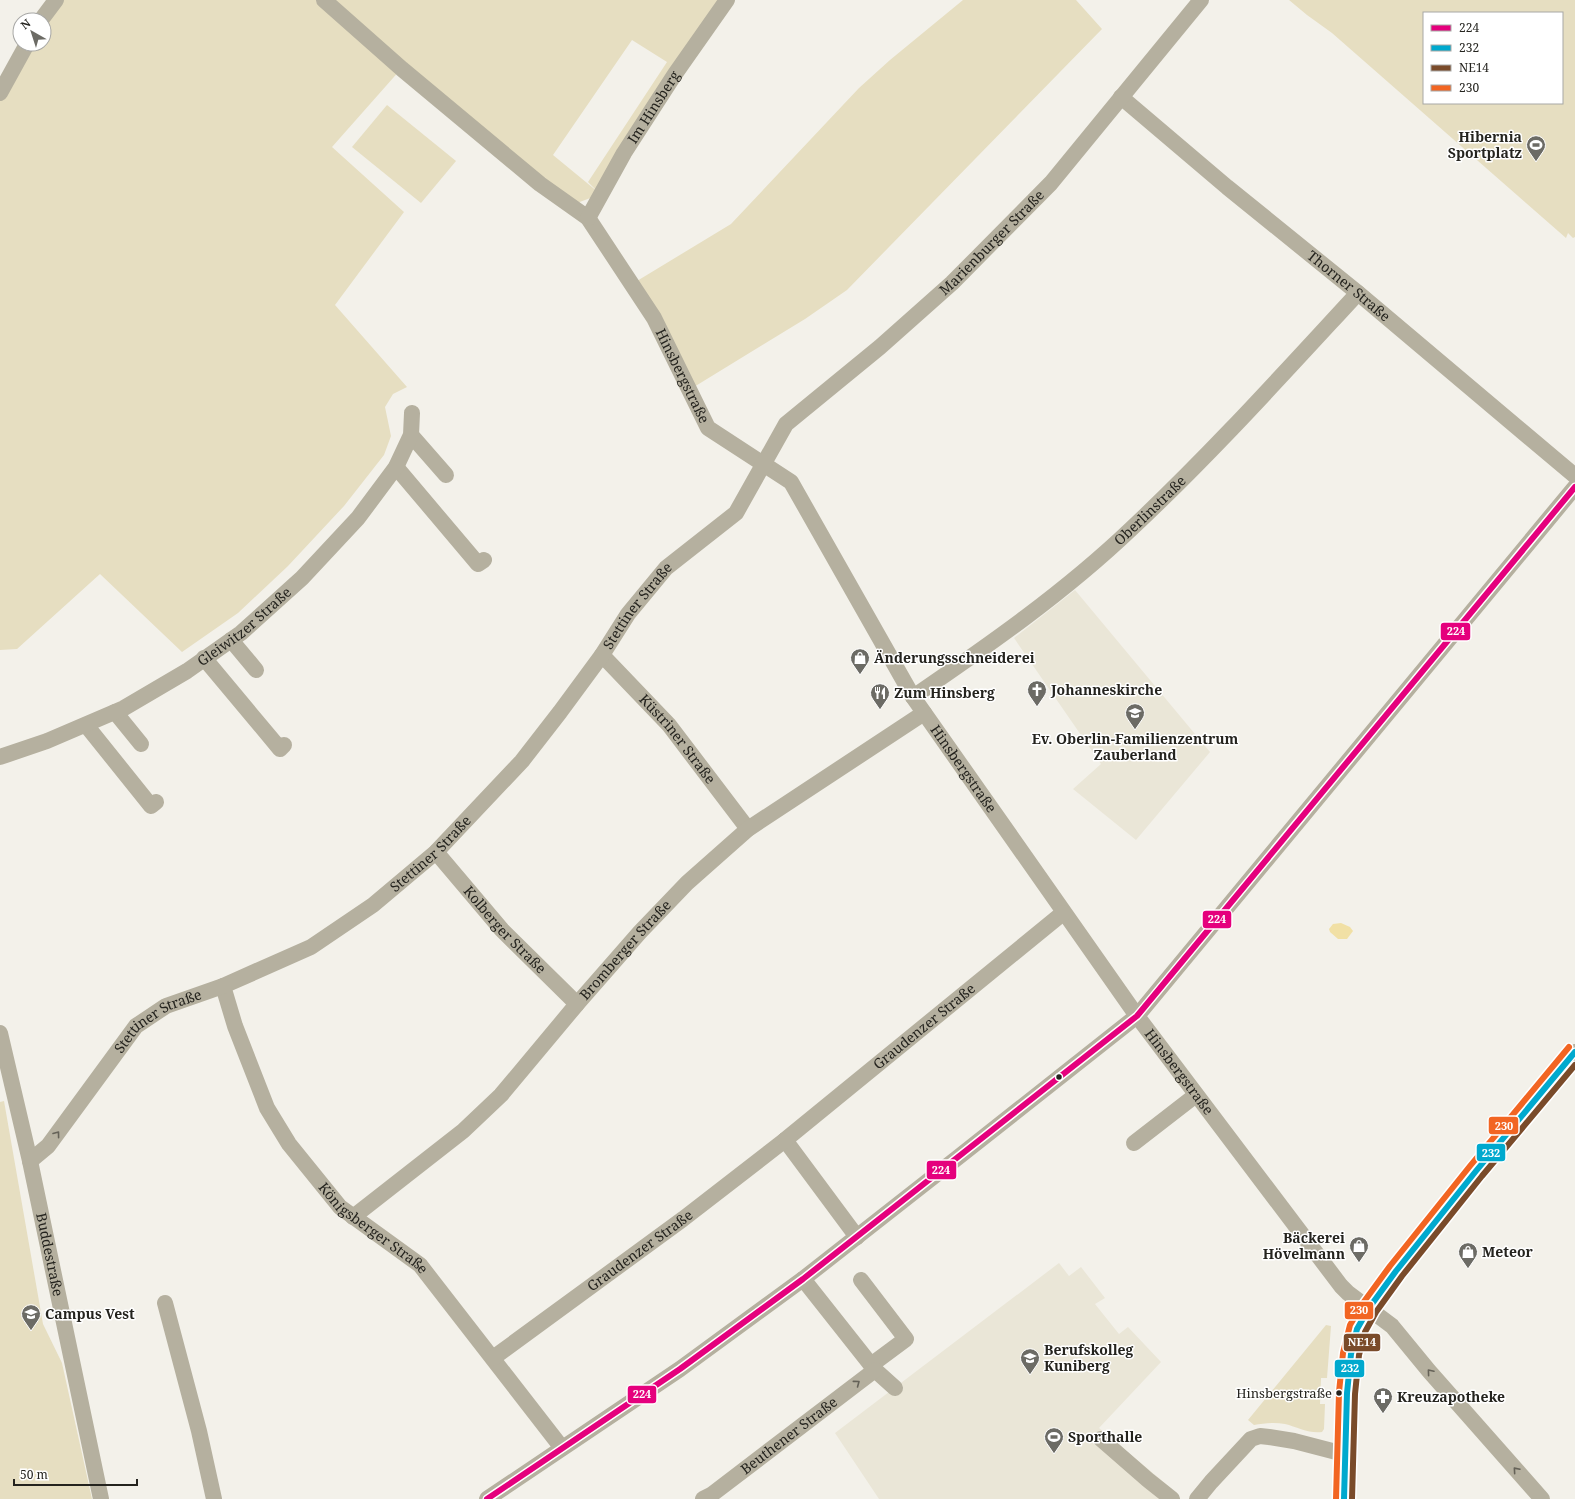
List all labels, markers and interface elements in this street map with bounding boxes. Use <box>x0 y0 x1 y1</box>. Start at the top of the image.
north arrow <box>12 12 52 52</box>
legend <box>1423 12 1563 104</box>
text: N <box>17 15 34 32</box>
text: 224 <box>1459 19 1479 36</box>
text: 232 <box>1459 39 1479 56</box>
text: NE14 <box>1459 59 1489 76</box>
street label: Im Hinsberg <box>623 66 684 147</box>
text: 230 <box>1459 79 1479 96</box>
place label: Hibernia Sportplatz <box>1448 127 1522 162</box>
sports icon: Hibernia Sportplatz <box>1525 134 1547 162</box>
street label: Marienburger Straße <box>935 185 1048 299</box>
street label: Thorner Straße <box>1304 246 1395 325</box>
street label: Hinsbergstraße <box>652 325 714 426</box>
street label: Oberlinstraße <box>1110 471 1190 549</box>
street label: Stettiner Straße <box>598 557 675 653</box>
street label: Gleiwitzer Straße <box>193 582 295 670</box>
line badge: 224 <box>1440 622 1471 641</box>
text: 224 <box>1447 623 1465 638</box>
shop icon: Änderungsschneiderei <box>849 647 871 675</box>
place label: Änderungsschneiderei <box>874 648 1035 667</box>
church icon: Johanneskirche <box>1026 679 1048 707</box>
place label: Johanneskirche <box>1050 680 1162 699</box>
restaurant icon: Zum Hinsberg <box>869 682 891 710</box>
place label: Zum Hinsberg <box>894 683 995 702</box>
street label: Küstriner Straße <box>635 690 720 787</box>
school or university icon: Ev. Oberlin-Familienzentrum Zauberland <box>1124 702 1146 730</box>
street label: Hinsbergstraße <box>926 721 1001 816</box>
place label: Ev. Oberlin-Familienzentrum Zauberland <box>1032 729 1239 764</box>
street label: Stettiner Straße <box>386 811 475 896</box>
street label: Kolberger Straße <box>460 882 551 977</box>
street label: Bromberger Straße <box>575 895 675 1004</box>
line badge: 224 <box>1202 910 1232 929</box>
text: 224 <box>1208 911 1226 926</box>
street label: Graudenzer Straße <box>869 979 979 1073</box>
street label: Stettiner Straße <box>109 984 204 1057</box>
street label: Hinsbergstraße <box>1141 1025 1218 1118</box>
unlabelled marker <box>1054 1072 1064 1082</box>
line badge: 230 <box>1488 1116 1519 1135</box>
text: 230 <box>1495 1118 1513 1133</box>
one-way arrow <box>52 1131 59 1138</box>
line badge: 232 <box>1476 1143 1506 1162</box>
text: 232 <box>1482 1145 1500 1160</box>
line badge: 224 <box>926 1160 957 1180</box>
text: 224 <box>932 1162 950 1177</box>
street label: Königsberger Straße <box>315 1178 433 1277</box>
street label: Graudenzer Straße <box>583 1205 696 1295</box>
street label: Buddestraße <box>32 1211 68 1298</box>
place label: Bäckerei Hövelmann <box>1263 1228 1345 1263</box>
shop icon: Bäckerei Hövelmann <box>1348 1235 1370 1263</box>
shop icon: Meteor <box>1457 1241 1479 1269</box>
place label: Meteor <box>1482 1242 1534 1261</box>
line badge: 230 <box>1344 1301 1374 1320</box>
text: 230 <box>1350 1302 1368 1317</box>
school or university icon: Campus Vest <box>20 1303 42 1331</box>
place label: Campus Vest <box>45 1304 135 1323</box>
line badge: NE14 <box>1343 1333 1381 1352</box>
text: NE14 <box>1348 1334 1376 1349</box>
place label: Berufskolleg Kuniberg <box>1044 1340 1134 1375</box>
school or university icon: Berufskolleg Kuniberg <box>1019 1347 1041 1375</box>
line badge: 232 <box>1334 1359 1365 1378</box>
text: 232 <box>1341 1360 1359 1375</box>
one-way arrow <box>1428 1369 1435 1377</box>
one-way arrow <box>853 1381 860 1388</box>
place label: Hinsbergstraße <box>1236 1384 1332 1402</box>
line badge: 224 <box>627 1385 657 1404</box>
text: 224 <box>633 1386 651 1401</box>
pharmacy icon: Kreuzapotheke <box>1372 1386 1394 1414</box>
place label: Kreuzapotheke <box>1397 1387 1505 1406</box>
marker: Hinsbergstraße <box>1334 1388 1344 1398</box>
street label: Beuthener Straße <box>736 1392 841 1478</box>
sports icon: Sporthalle <box>1043 1426 1065 1454</box>
place label: Sporthalle <box>1068 1427 1142 1446</box>
scale bar <box>14 1461 137 1487</box>
text: 50 m <box>20 1466 48 1483</box>
one-way arrow <box>1513 1467 1520 1474</box>

